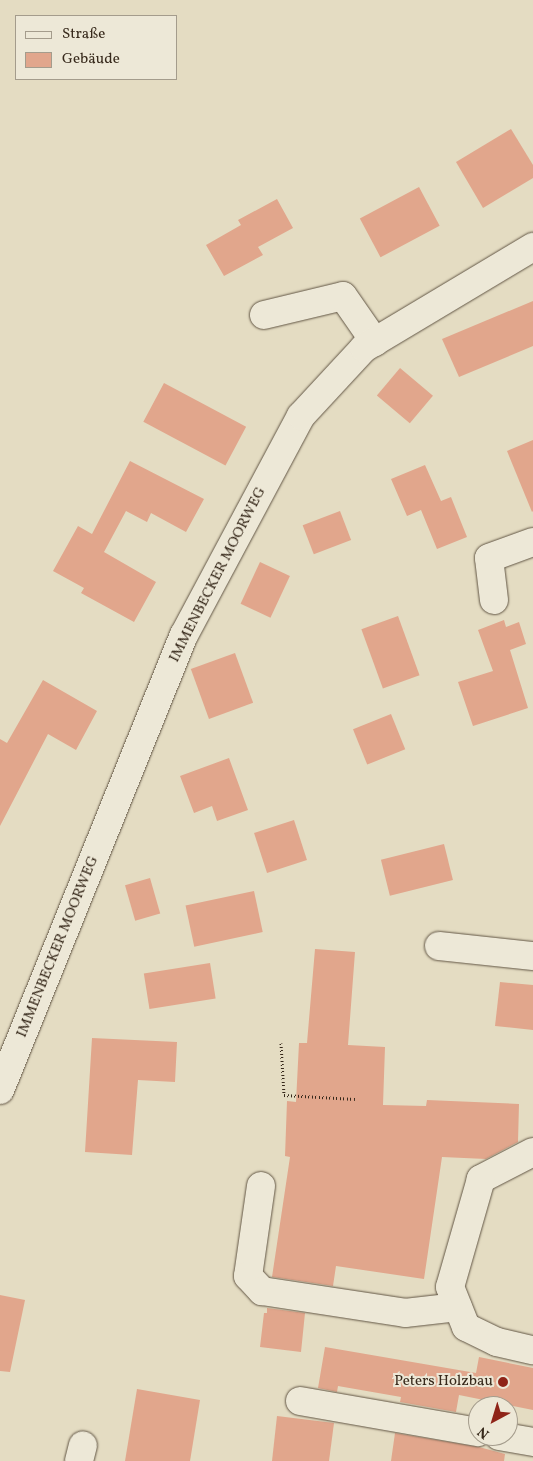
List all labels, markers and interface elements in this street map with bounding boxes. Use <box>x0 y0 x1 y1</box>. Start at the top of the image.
legend <box>15 15 178 80</box>
text: Straße <box>62 24 105 45</box>
text: Gebäude <box>62 49 120 70</box>
street label: IMMENBECKER MOORWEG <box>166 484 270 666</box>
street label: IMMENBECKER MOORWEG <box>13 854 103 1040</box>
place label: Peters Holzbau <box>394 1373 493 1391</box>
marker: Peters Holzbau <box>497 1376 509 1388</box>
north arrow <box>468 1396 518 1446</box>
text: N <box>474 1422 494 1443</box>

